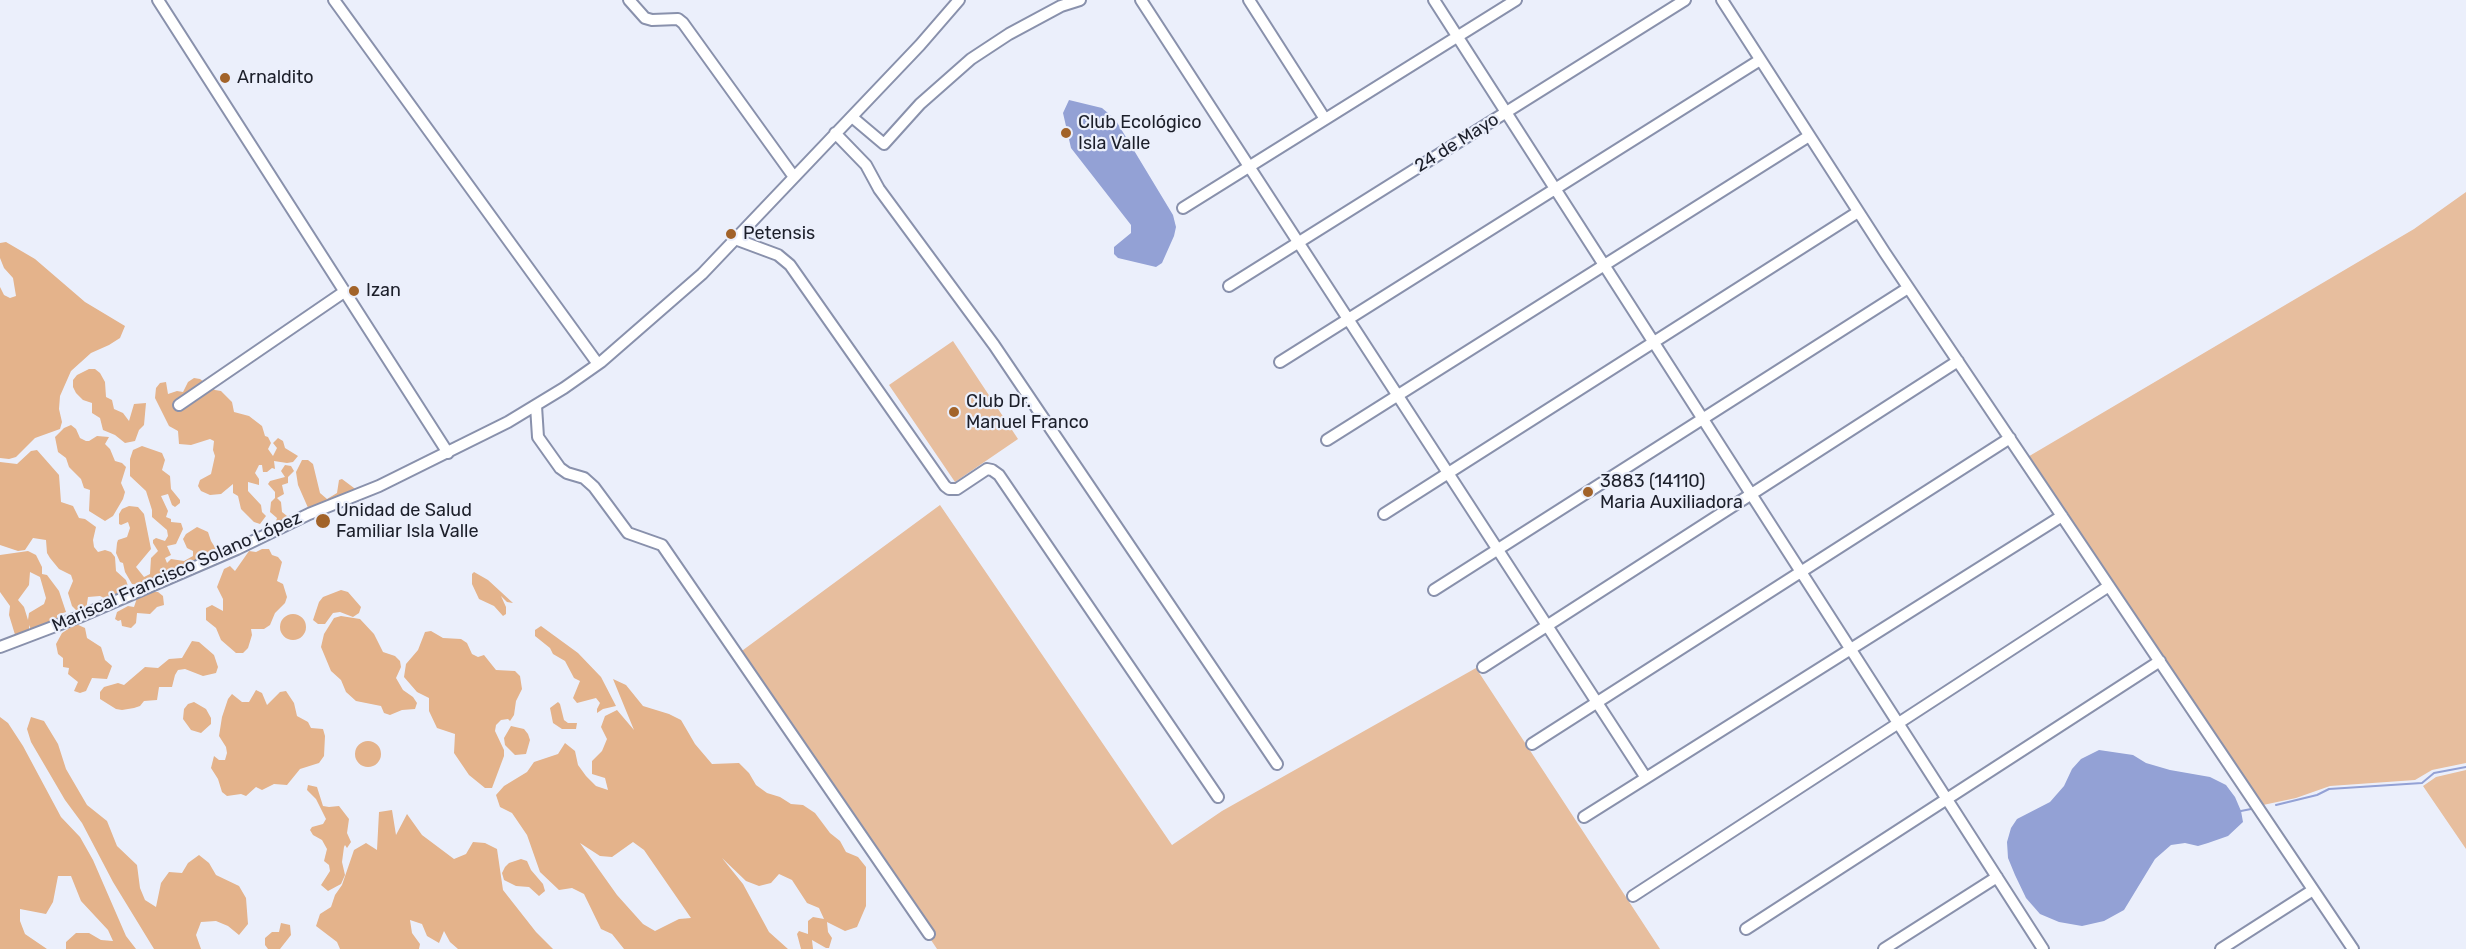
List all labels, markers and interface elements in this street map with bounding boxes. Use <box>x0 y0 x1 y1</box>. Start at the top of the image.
place label: Arnaldito <box>237 67 314 89</box>
marker: Arnaldito <box>218 71 232 85</box>
street label: 24 de Mayo <box>1411 109 1503 177</box>
place label: Club Ecológico Isla Valle <box>1078 112 1201 154</box>
marker: Club Ecológico Isla Valle <box>1059 126 1073 140</box>
place label: Petensis <box>743 223 815 245</box>
marker: Petensis <box>724 227 738 241</box>
place label: Izan <box>366 280 401 302</box>
marker: Izan <box>347 284 361 298</box>
place label: Club Dr. Manuel Franco <box>966 391 1089 434</box>
marker: Club Dr. Manuel Franco <box>947 405 961 419</box>
place label: 3883 (14110) Maria Auxiliadora <box>1600 471 1743 514</box>
marker: 3883 (14110) Maria Auxiliadora <box>1581 485 1595 499</box>
place label: Unidad de Salud Familiar Isla Valle <box>336 500 479 542</box>
street label: Mariscal Francisco Solano López <box>49 507 305 637</box>
marker: Unidad de Salud Familiar Isla Valle <box>314 512 332 530</box>

